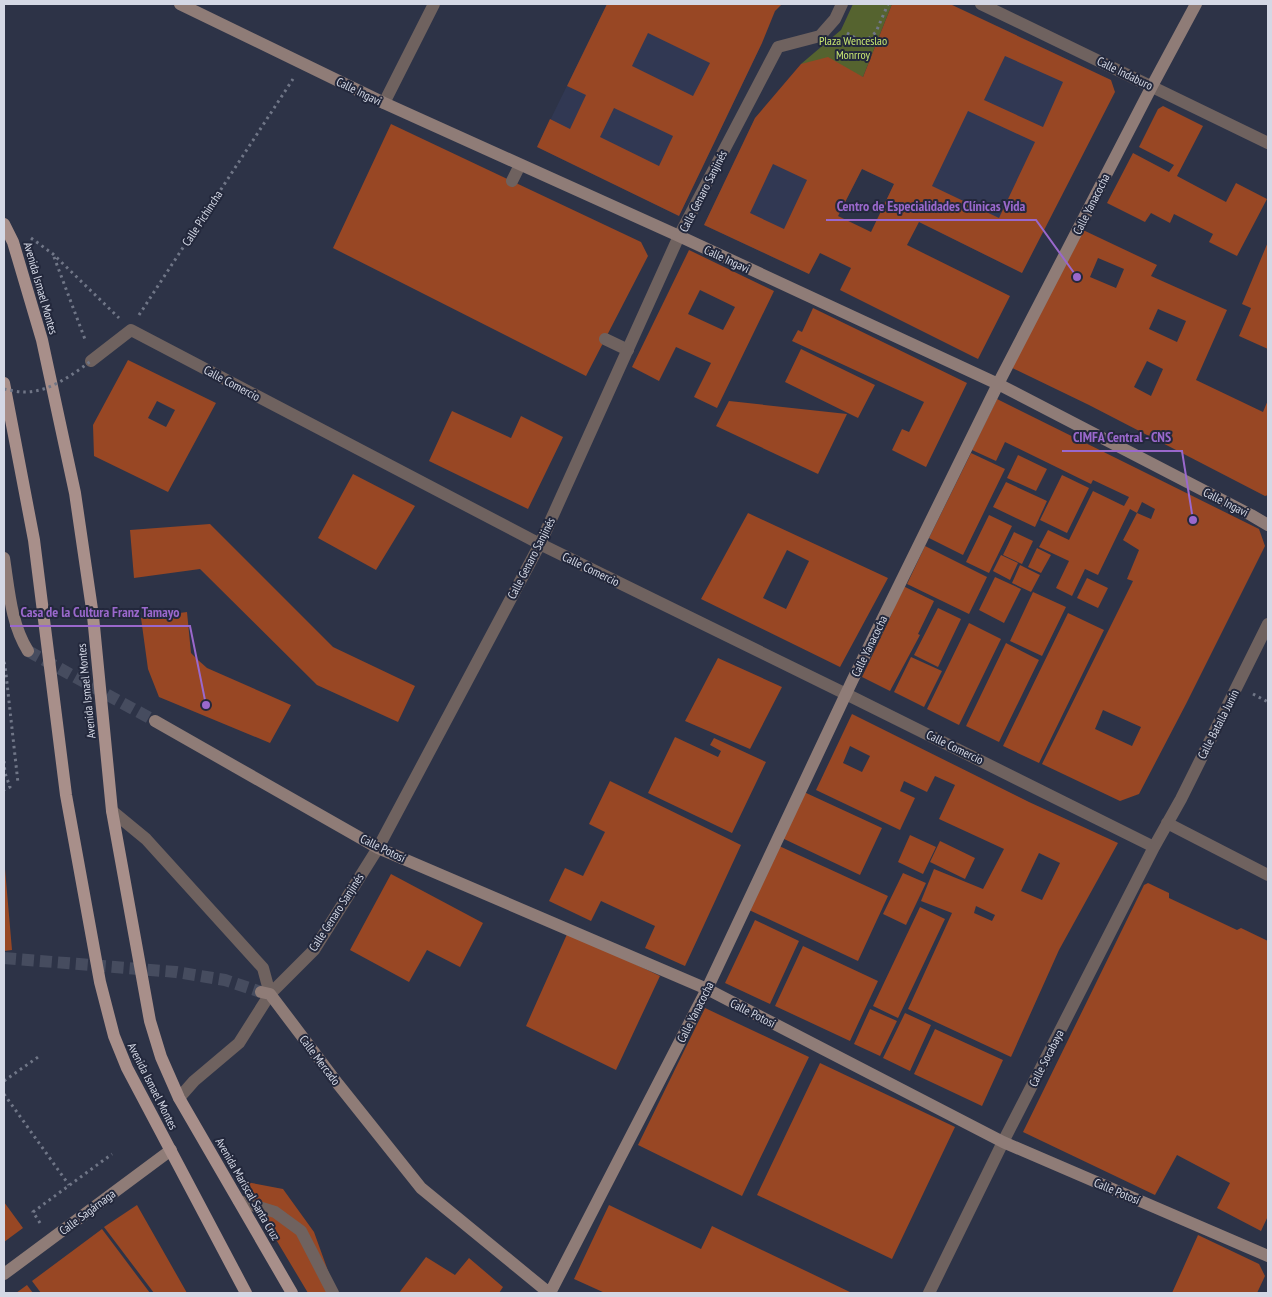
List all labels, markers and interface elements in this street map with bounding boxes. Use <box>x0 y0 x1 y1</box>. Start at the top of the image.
park label: Plaza Wenceslao Monrroy <box>819 33 887 62</box>
street label: Calle Indaburo <box>1095 53 1155 93</box>
street label: Calle Ingavi <box>334 74 384 108</box>
street label: Calle Genaro Sanjinés <box>676 148 730 234</box>
street label: Calle Yanacocha <box>1069 171 1113 237</box>
street label: Calle Pichincha <box>179 187 226 249</box>
callout: Centro de Especialidades Clínicas Vida <box>826 191 1036 220</box>
text: Centro de Especialidades Clínicas Vida <box>837 197 1026 215</box>
street label: Avenida Ismael Montes <box>21 240 61 336</box>
street label: Calle Ingavi <box>702 242 752 276</box>
street label: Calle Comercio <box>201 362 263 404</box>
callout: CIMFA Central - CNS <box>1062 422 1182 451</box>
text: CIMFA Central - CNS <box>1073 428 1171 446</box>
street label: Calle Ingavi <box>1201 484 1251 520</box>
street label: Calle Genaro Sanjinés <box>504 515 558 601</box>
street label: Calle Comercio <box>560 549 622 589</box>
callout: Casa de la Cultura Franz Tamayo <box>10 597 190 626</box>
text: Casa de la Cultura Franz Tamayo <box>20 603 180 621</box>
street label: Calle Yanacocha <box>848 613 890 679</box>
street label: Avenida Ismael Montes <box>74 643 98 739</box>
street label: Calle Batalla Junín <box>1194 687 1242 761</box>
street label: Calle Comercio <box>924 727 986 767</box>
street label: Calle Potosí <box>358 831 408 866</box>
street label: Calle Genaro Sanjinés <box>305 870 367 954</box>
street label: Calle Yanacocha <box>673 979 717 1045</box>
street label: Calle Potosí <box>728 995 778 1031</box>
street label: Calle Socabaya <box>1025 1027 1067 1089</box>
street label: Calle Mercado <box>296 1032 344 1088</box>
street label: Avenida Ismael Montes <box>125 1040 181 1132</box>
street label: Avenida Mariscal Santa Cruz <box>212 1135 284 1243</box>
street label: Calle Potosí <box>1092 1175 1143 1208</box>
street label: Calle Sagárnaga <box>56 1186 118 1238</box>

